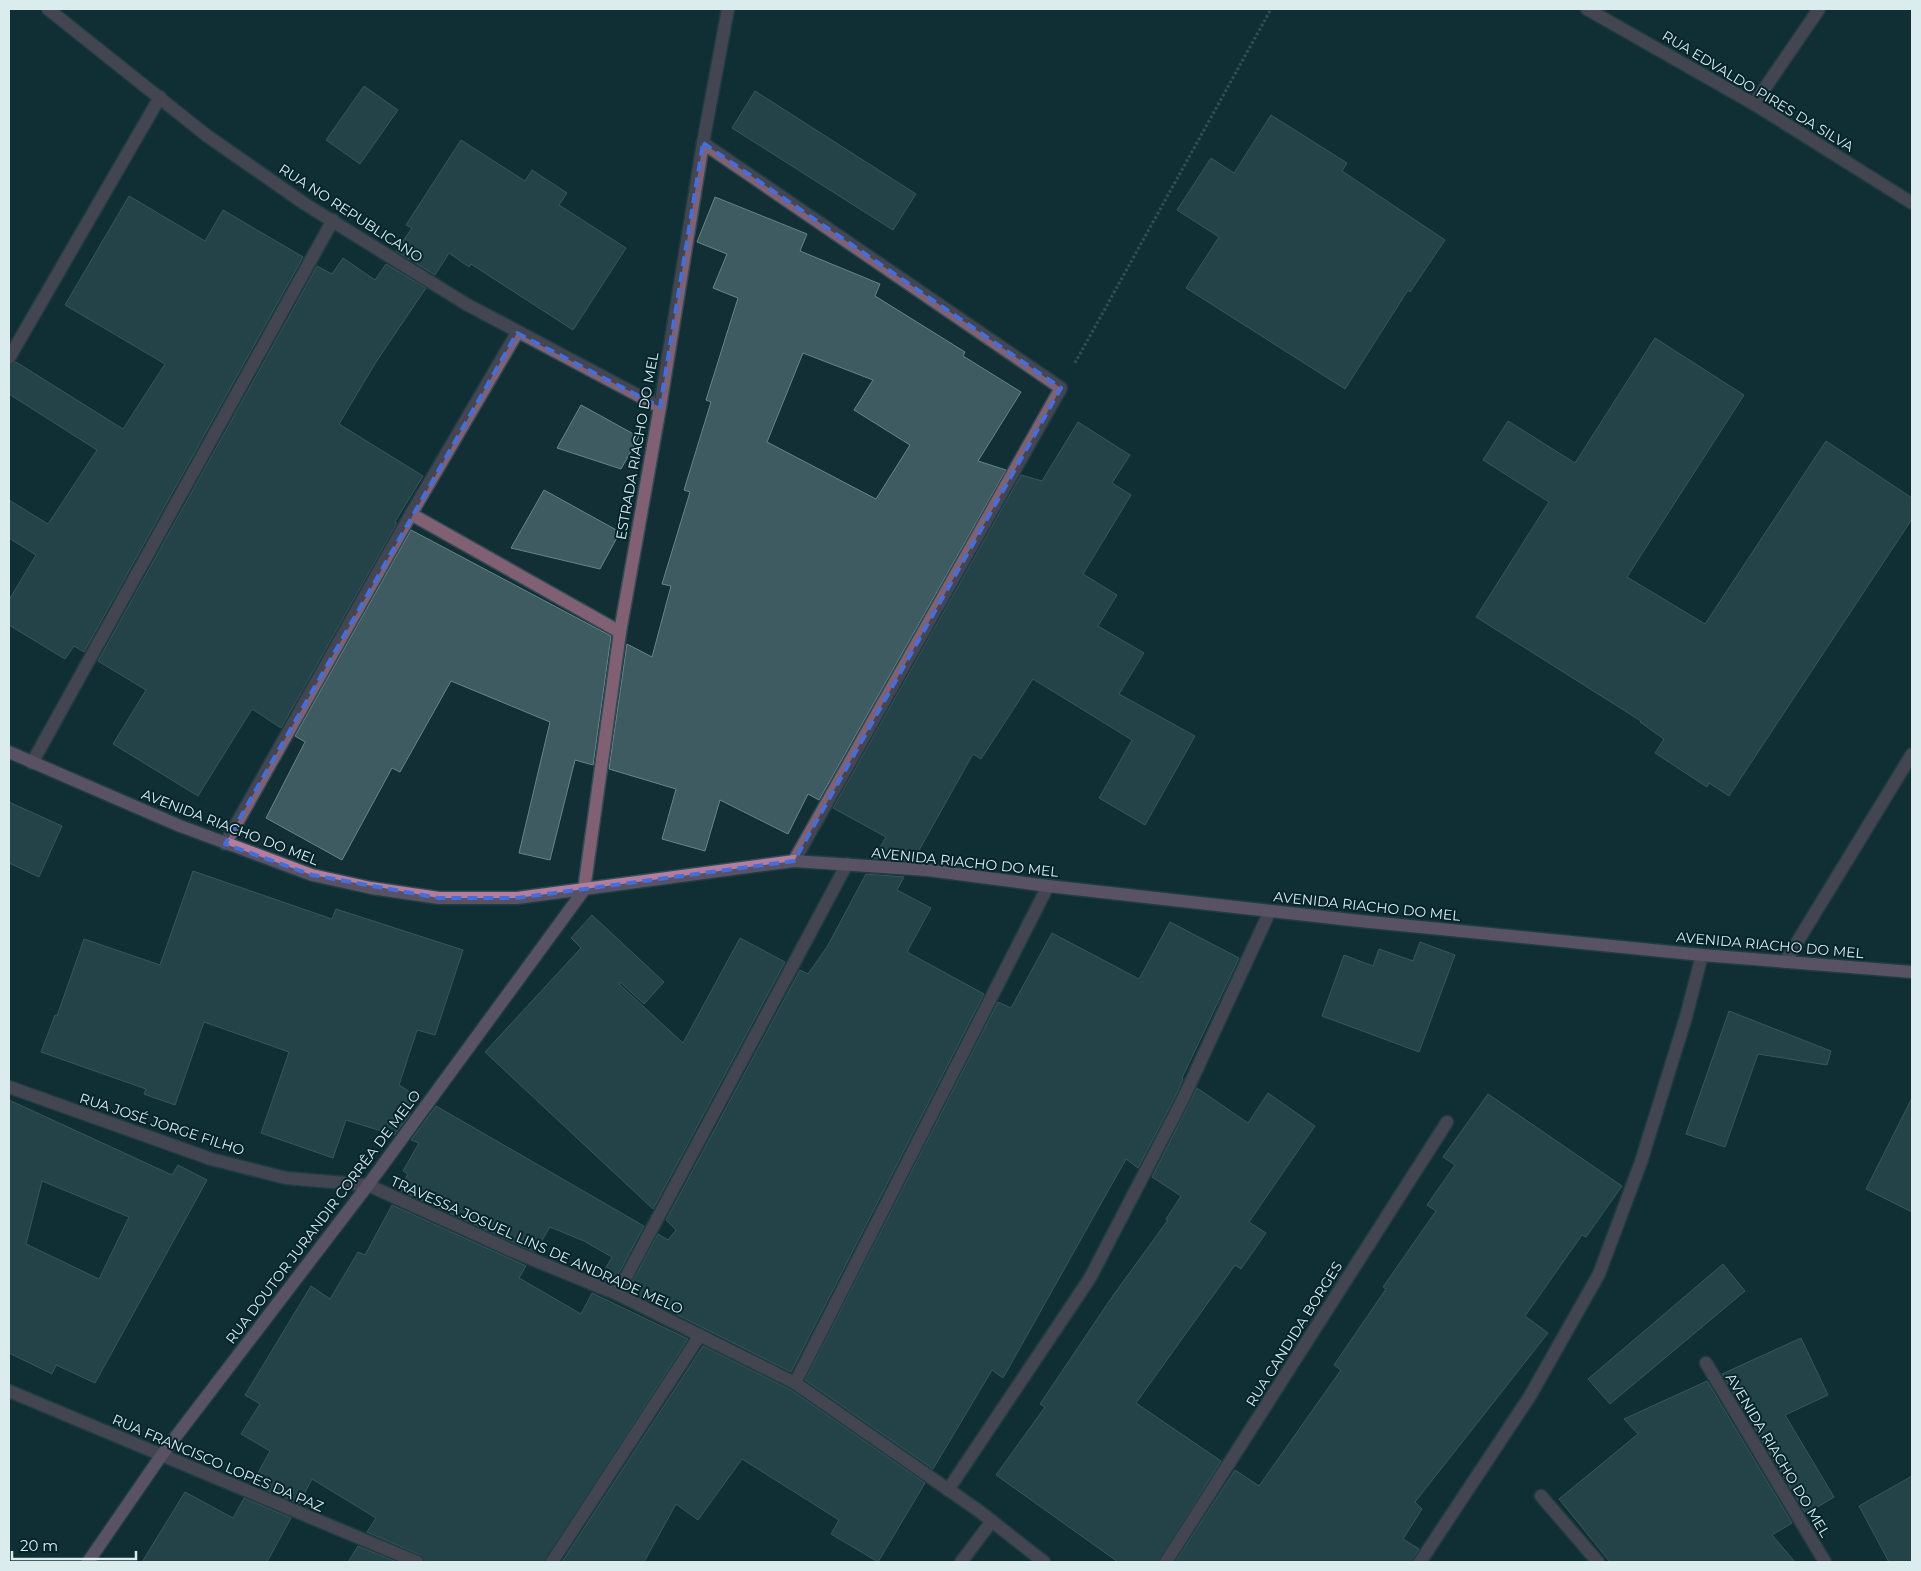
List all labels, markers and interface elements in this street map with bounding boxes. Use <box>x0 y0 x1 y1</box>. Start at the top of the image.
street label: RUA EDVALDO PIRES DA SILVA <box>1659 26 1858 156</box>
street label: RUA NO REPUBLICANO <box>276 160 427 266</box>
street label: ESTRADA RIACHO DO MEL <box>612 350 662 541</box>
street label: AVENIDA RIACHO DO MEL <box>139 785 322 869</box>
street label: AVENIDA RIACHO DO MEL <box>871 843 1060 881</box>
street label: AVENIDA RIACHO DO MEL <box>1273 887 1462 925</box>
street label: AVENIDA RIACHO DO MEL <box>1676 928 1865 962</box>
street label: RUA DOUTOR JURANDIR CORRÊA DE MELO <box>222 1086 425 1347</box>
street label: RUA JOSÉ JORGE FILHO <box>77 1089 247 1159</box>
street label: TRAVESSA JOSUEL LINS DE ANDRADE MELO <box>388 1172 686 1318</box>
street label: RUA CANDIDA BORGES <box>1242 1258 1346 1410</box>
street label: AVENIDA RIACHO DO MEL <box>1722 1370 1835 1541</box>
street label: RUA FRANCISCO LOPES DA PAZ <box>110 1410 326 1516</box>
scale bar <box>12 1528 136 1560</box>
text: 20 m <box>20 1536 58 1555</box>

